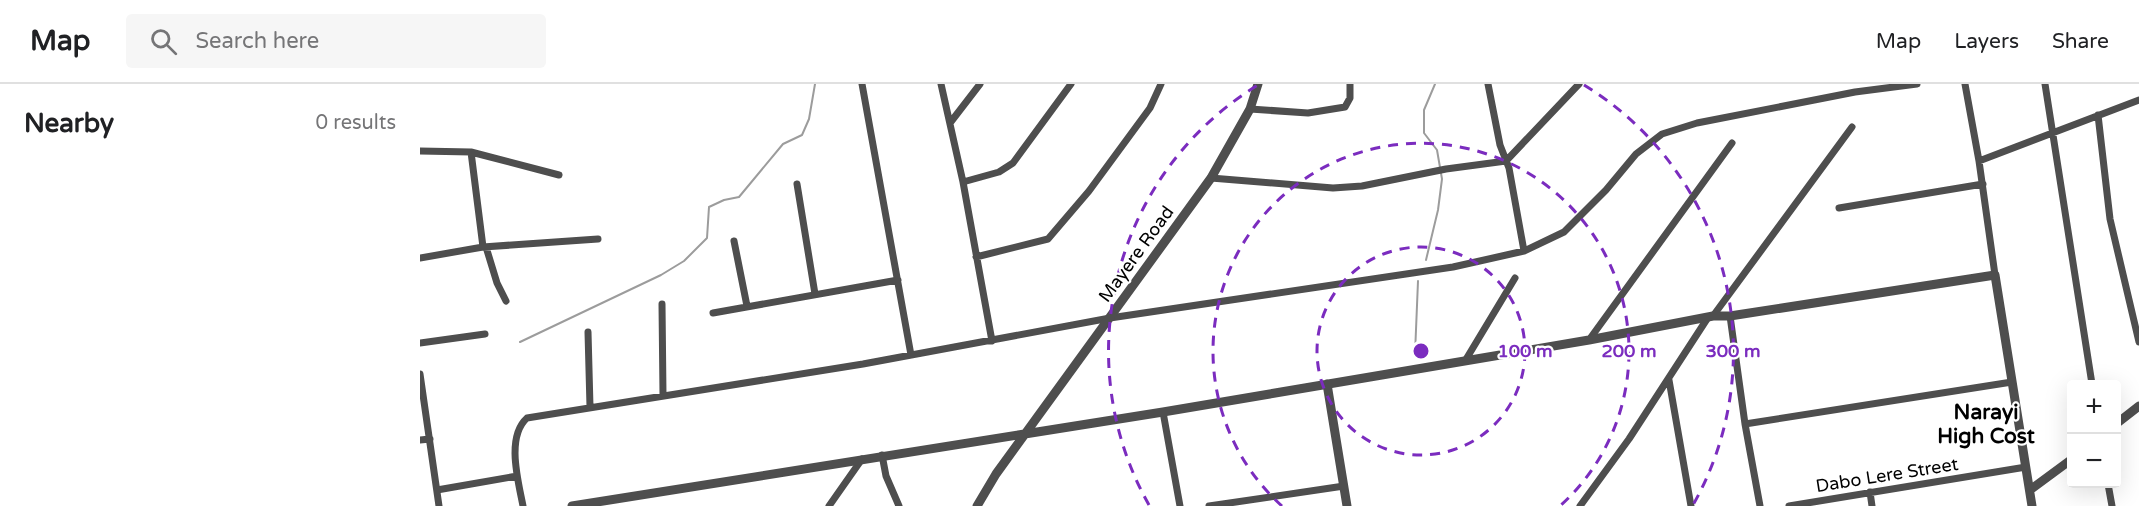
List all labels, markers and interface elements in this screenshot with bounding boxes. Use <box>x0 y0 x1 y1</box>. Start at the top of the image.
search box <box>126 14 546 68</box>
text: Map <box>30 24 90 58</box>
icon: search <box>147 25 180 58</box>
text: Search here <box>195 28 319 54</box>
text: Map <box>1876 29 1921 54</box>
text: Layers <box>1954 29 2019 54</box>
text: Share <box>2052 29 2109 54</box>
text: Nearby <box>24 108 114 139</box>
text: 0 results <box>316 111 396 135</box>
street label: Mayere Road <box>1094 202 1178 306</box>
text: 100 m <box>1497 340 1553 362</box>
text: 200 m <box>1601 340 1657 362</box>
text: 300 m <box>1705 340 1761 362</box>
centre of rings <box>1411 341 1431 361</box>
map controls <box>2067 380 2121 488</box>
button: + <box>2067 380 2121 434</box>
district label: Narayi High Cost <box>1937 400 2035 449</box>
button: − <box>2067 434 2121 488</box>
street label: Dabo Lere Street <box>1814 453 1960 497</box>

